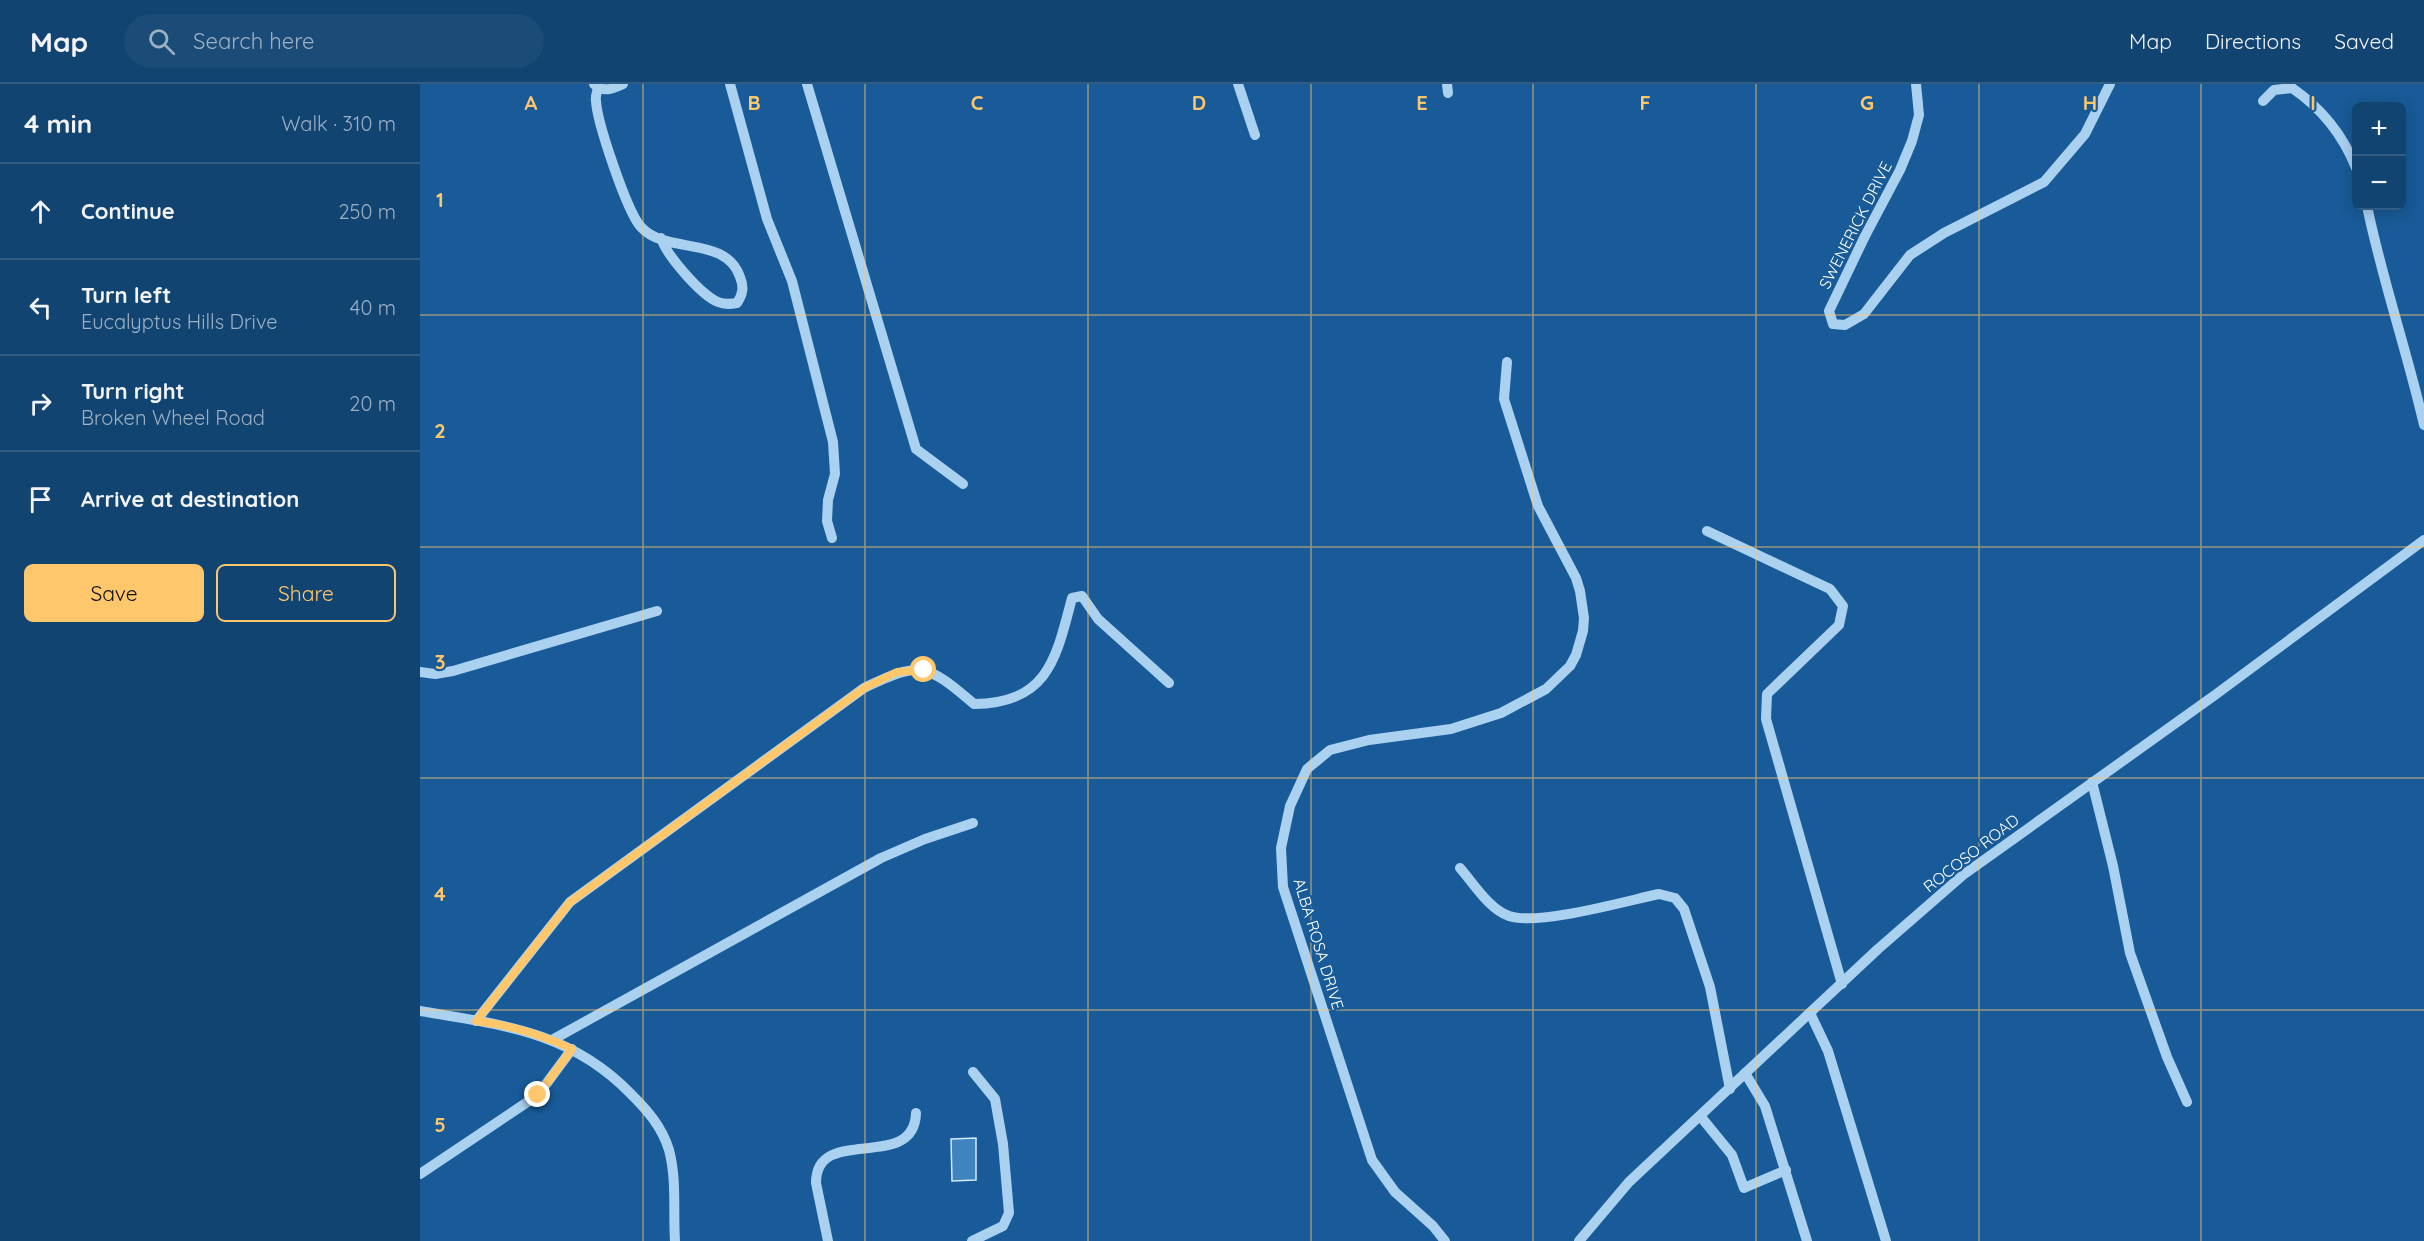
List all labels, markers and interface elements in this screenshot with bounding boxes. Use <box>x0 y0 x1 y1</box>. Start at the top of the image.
search box <box>124 14 544 68</box>
text: Map <box>30 24 88 59</box>
icon: search <box>145 25 178 58</box>
text: Search here <box>193 27 315 55</box>
text: Map <box>2129 28 2172 54</box>
text: Directions <box>2205 28 2301 54</box>
text: Saved <box>2334 28 2394 54</box>
text: A <box>525 90 538 115</box>
text: B <box>747 90 761 115</box>
text: C <box>971 90 984 115</box>
text: D <box>1192 90 1206 115</box>
text: E <box>1416 90 1428 115</box>
text: F <box>1639 90 1651 115</box>
text: G <box>1860 90 1874 115</box>
text: H <box>2083 90 2097 115</box>
text: I <box>2310 90 2316 115</box>
map controls <box>2352 102 2406 210</box>
button: + <box>2352 102 2406 156</box>
text: 4 min <box>24 107 92 140</box>
text: Walk · 310 m <box>281 111 396 136</box>
button: − <box>2352 156 2406 210</box>
street label: SWENERICK DRIVE <box>1814 158 1896 292</box>
text: 1 <box>436 187 444 212</box>
icon: ahead <box>24 195 57 228</box>
text: Continue <box>81 197 175 225</box>
text: 250 m <box>338 199 396 224</box>
text: Turn left <box>81 281 171 309</box>
icon: left <box>24 291 57 324</box>
text: 40 m <box>350 295 396 320</box>
text: Eucalyptus Hills Drive <box>81 309 278 334</box>
text: Turn right <box>81 377 185 405</box>
icon: right <box>24 387 57 420</box>
text: 20 m <box>349 391 396 416</box>
text: Broken Wheel Road <box>81 405 265 430</box>
text: 2 <box>434 418 446 443</box>
icon: arrive <box>24 483 57 516</box>
text: Arrive at destination <box>81 485 299 513</box>
button: Save <box>24 564 204 622</box>
button: Share <box>216 564 396 622</box>
text: 3 <box>435 649 445 674</box>
route start <box>910 656 936 682</box>
street label: ROCOSO ROAD <box>1919 809 2023 897</box>
street label: ALBA ROSA DRIVE <box>1289 876 1349 1012</box>
text: 4 <box>434 881 446 906</box>
route end <box>524 1081 550 1107</box>
text: 5 <box>434 1112 446 1137</box>

